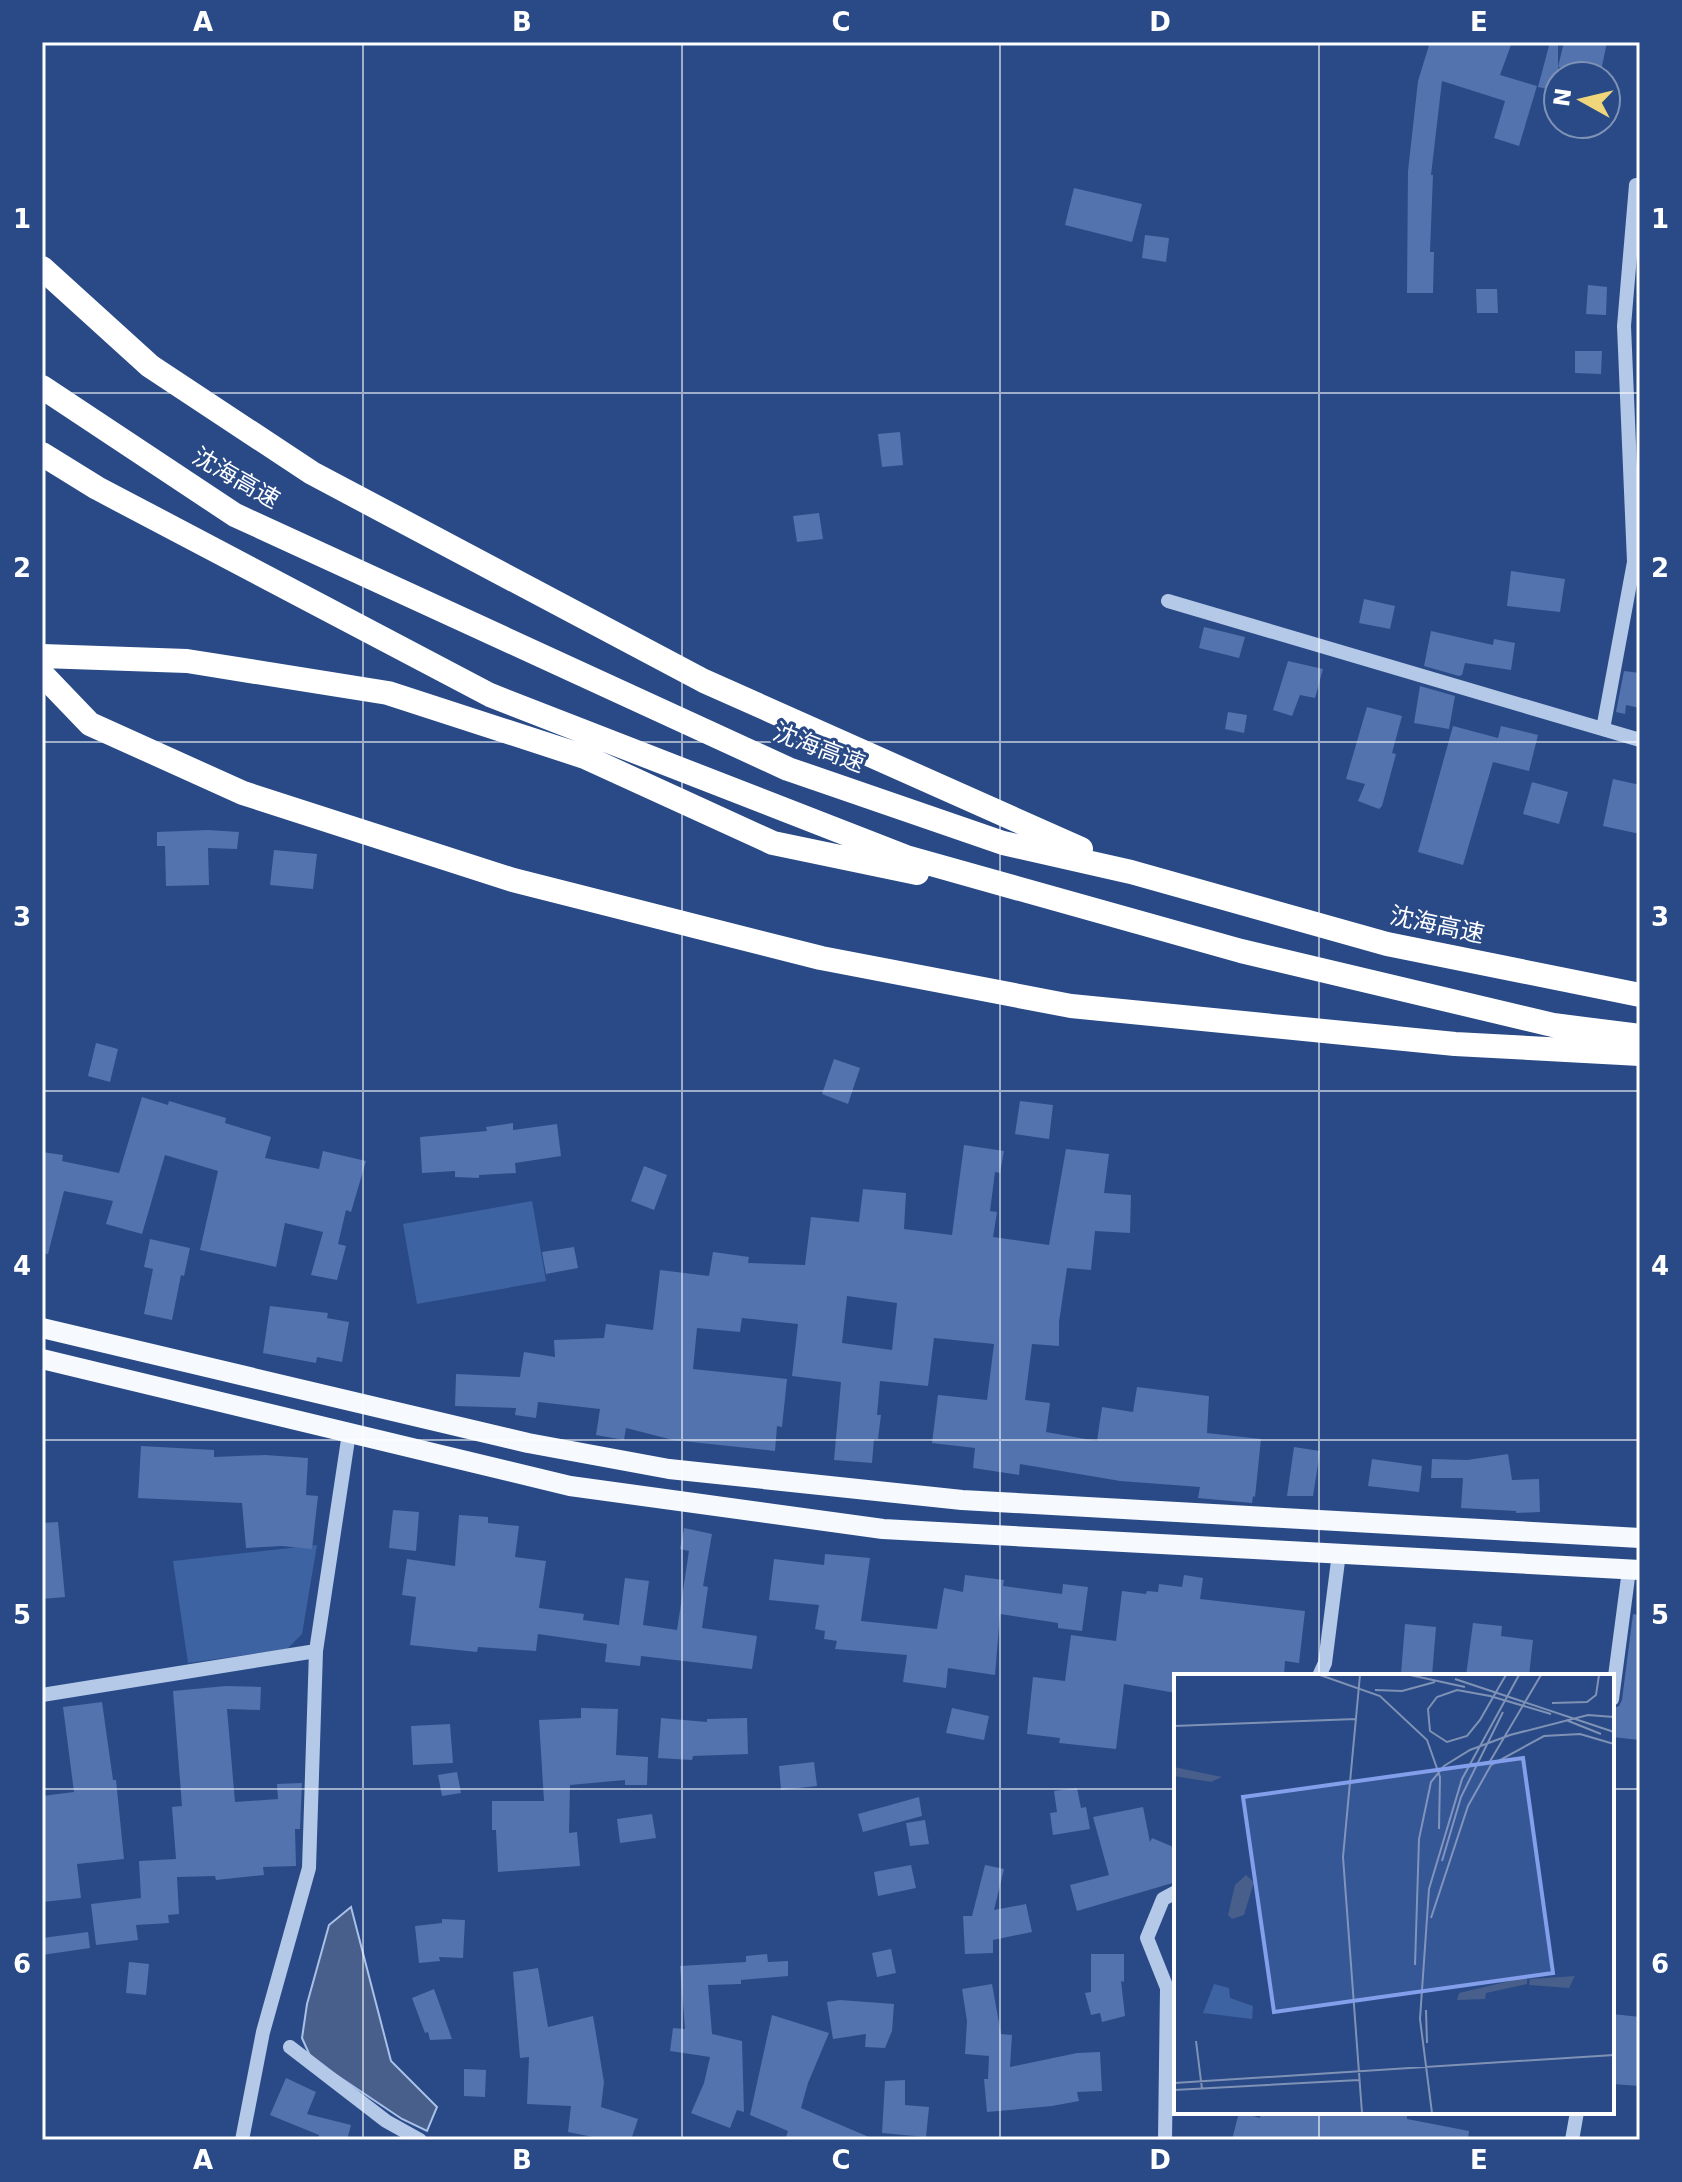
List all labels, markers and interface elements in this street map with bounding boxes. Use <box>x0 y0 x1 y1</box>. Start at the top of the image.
text: A <box>193 7 213 37</box>
text: B <box>512 7 532 37</box>
text: C <box>831 7 851 37</box>
text: D <box>1149 7 1171 37</box>
text: E <box>1470 7 1488 37</box>
north arrow <box>1542 60 1622 140</box>
text: N <box>1549 86 1576 108</box>
text: 1 <box>13 204 31 234</box>
text: 1 <box>1651 204 1669 234</box>
street label: 沈海高速 <box>187 442 285 514</box>
text: 2 <box>13 553 31 583</box>
text: 2 <box>1651 553 1669 583</box>
street label: 沈海高速 <box>769 718 869 778</box>
street label: 沈海高速 <box>1387 901 1487 949</box>
text: 3 <box>13 902 31 932</box>
text: 3 <box>1651 902 1669 932</box>
text: 4 <box>13 1251 31 1281</box>
text: 4 <box>1651 1251 1669 1281</box>
text: 5 <box>13 1600 31 1630</box>
text: 5 <box>1651 1600 1669 1630</box>
inset map <box>1174 1674 1614 2114</box>
text: 6 <box>13 1949 31 1979</box>
text: 6 <box>1651 1949 1669 1979</box>
text: A <box>193 2145 213 2175</box>
text: B <box>512 2145 532 2175</box>
text: C <box>831 2145 851 2175</box>
text: D <box>1149 2145 1171 2175</box>
text: E <box>1470 2145 1488 2175</box>

